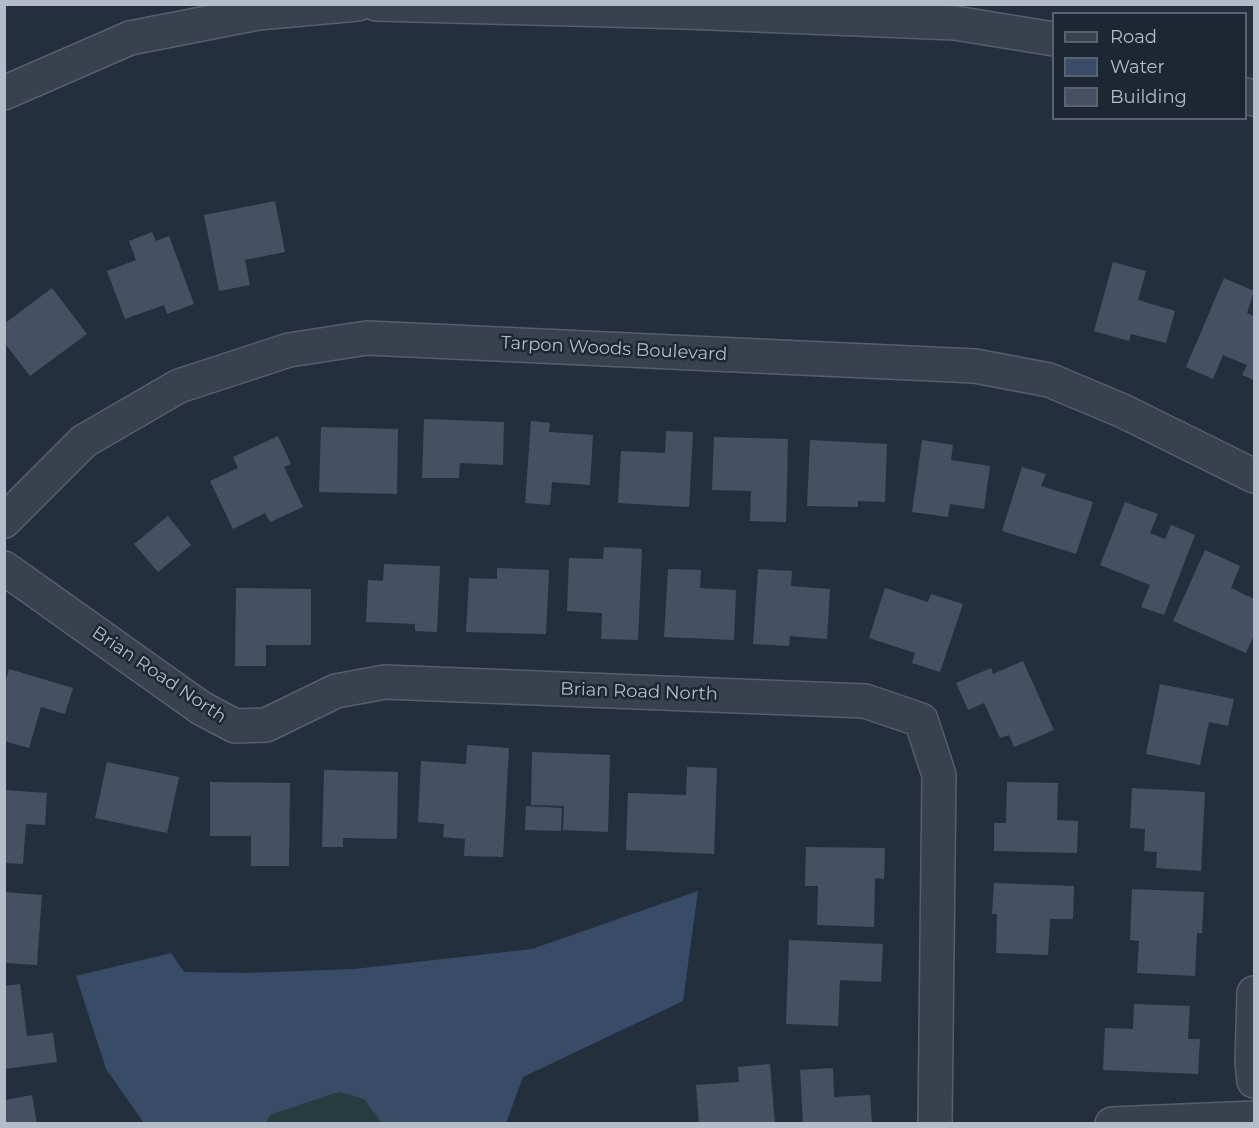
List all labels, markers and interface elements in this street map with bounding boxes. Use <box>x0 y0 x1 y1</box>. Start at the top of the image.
legend <box>1052 12 1247 120</box>
text: Road <box>1110 26 1157 48</box>
text: Water <box>1110 56 1165 78</box>
text: Building <box>1110 86 1187 108</box>
street label: Tarpon Woods Boulevard <box>500 332 728 366</box>
street label: Brian Road North <box>88 622 230 728</box>
street label: Brian Road North <box>560 678 718 706</box>

